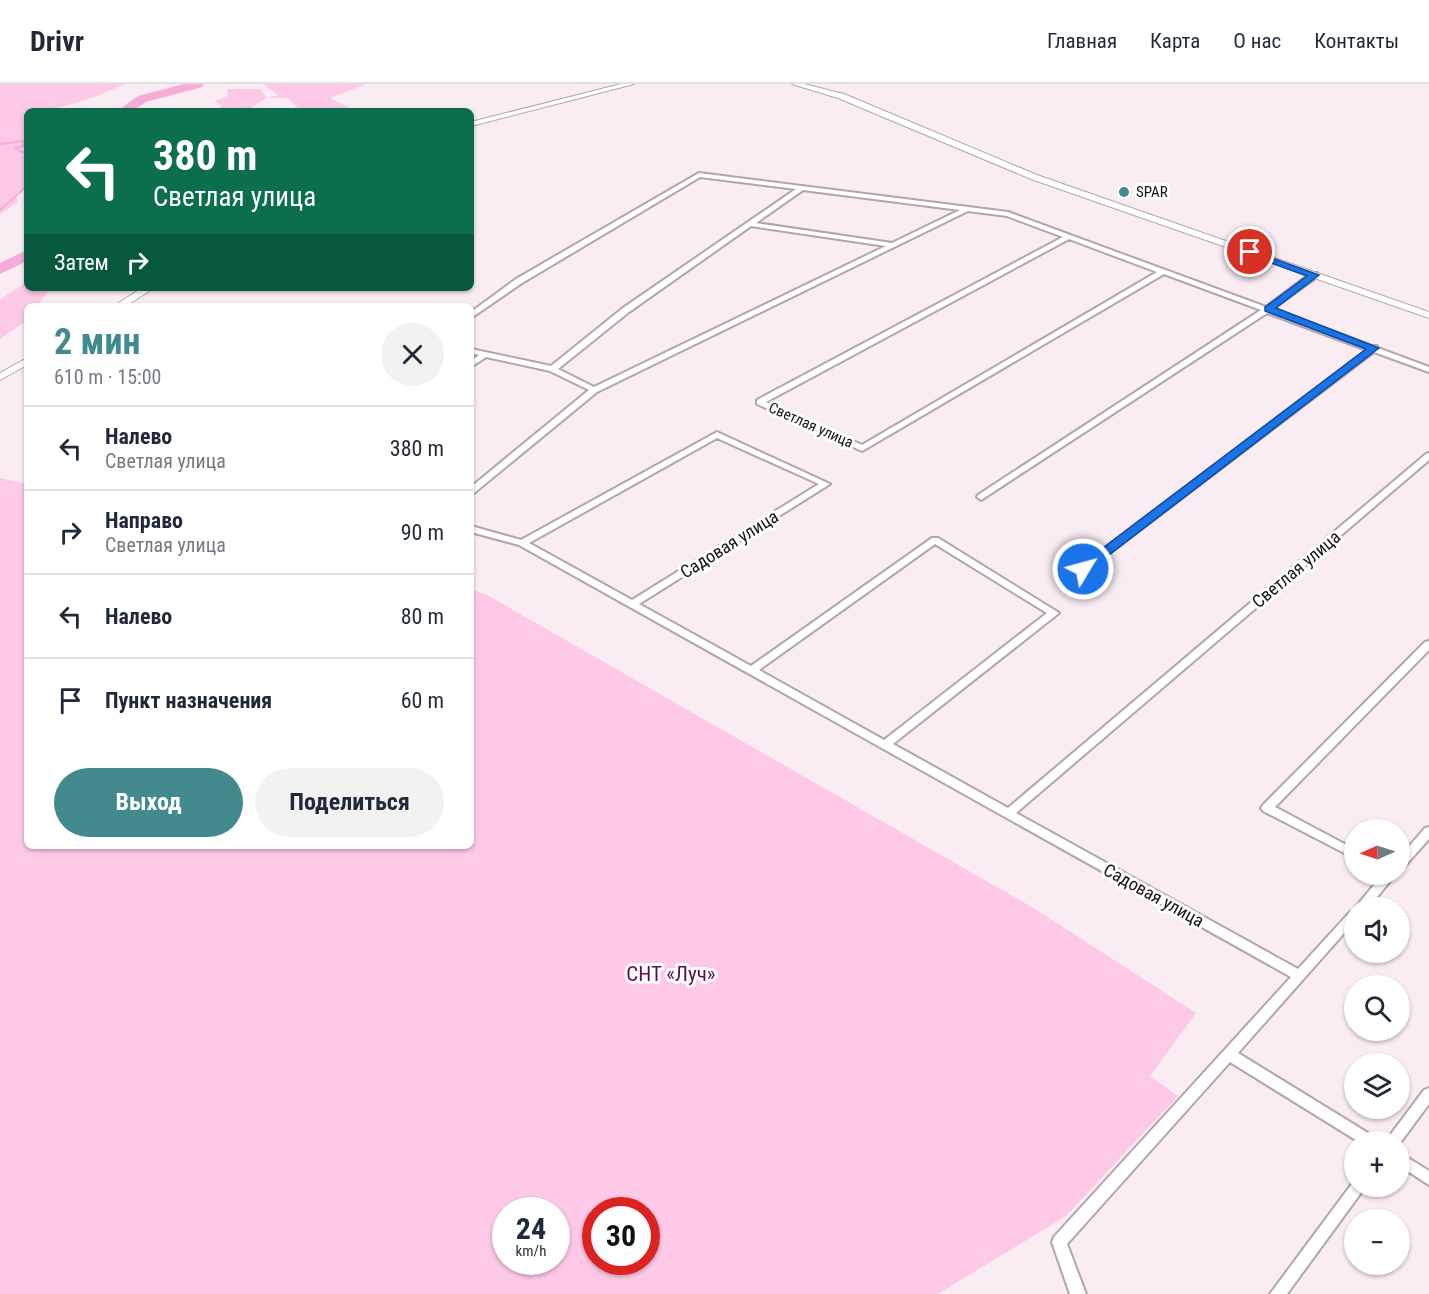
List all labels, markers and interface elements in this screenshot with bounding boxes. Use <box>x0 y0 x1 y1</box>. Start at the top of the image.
text: Drivr <box>30 25 84 58</box>
text: Главная <box>1047 29 1117 53</box>
text: Карта <box>1150 29 1200 53</box>
text: О нас <box>1233 29 1281 53</box>
text: Контакты <box>1314 29 1399 53</box>
text: 380 m <box>153 131 258 180</box>
icon: left <box>54 132 132 210</box>
text: Светлая улица <box>153 181 316 213</box>
place label: SPAR <box>1136 183 1168 201</box>
marker: SPAR <box>1117 185 1131 199</box>
pin <box>1224 226 1275 277</box>
icon: arrive <box>1233 235 1266 268</box>
icon: right <box>121 246 154 279</box>
text: Затем <box>54 250 109 275</box>
text: 2 мин <box>54 321 140 363</box>
button: close <box>381 323 444 386</box>
text: 610 m · 15:00 <box>54 365 161 389</box>
street label: Светлая улица <box>766 398 856 452</box>
text: Налево <box>105 424 172 449</box>
icon: left <box>54 432 87 465</box>
text: 380 m <box>390 436 444 461</box>
text: Светлая улица <box>105 449 226 473</box>
street label: Садовая улица <box>676 506 782 582</box>
text: Направо <box>105 508 183 533</box>
icon: right <box>54 516 87 549</box>
text: 90 m <box>401 520 444 545</box>
street label: Светлая улица <box>1248 526 1344 612</box>
text: Светлая улица <box>105 533 226 557</box>
position arrow <box>1051 537 1115 601</box>
icon: left <box>54 600 87 633</box>
text: Налево <box>105 604 172 629</box>
text: 80 m <box>401 604 444 629</box>
icon: arrive <box>54 684 87 717</box>
text: Пункт назначения <box>105 688 272 713</box>
text: 60 m <box>401 688 444 713</box>
button: Выход <box>54 768 243 837</box>
button: Поделиться <box>255 768 444 837</box>
north arrow <box>1344 819 1410 885</box>
map controls <box>1344 819 1410 1275</box>
street label: Садовая улица <box>1100 859 1208 931</box>
button: sound <box>1344 897 1410 963</box>
park label: СНТ «Луч» <box>626 962 716 986</box>
button: search <box>1344 975 1410 1041</box>
button: layers <box>1344 1053 1410 1119</box>
button: + <box>1344 1131 1410 1197</box>
speed limit sign: 30 <box>582 1197 660 1275</box>
button: − <box>1344 1209 1410 1275</box>
text: 24 <box>516 1211 546 1246</box>
text: km/h <box>516 1242 546 1260</box>

